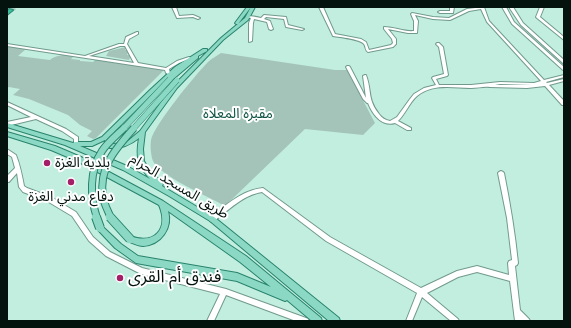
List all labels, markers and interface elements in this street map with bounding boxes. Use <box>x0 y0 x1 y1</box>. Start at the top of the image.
park label: مقبرة المعلاة <box>203 106 273 122</box>
street label: طريق المسجد الحرام <box>127 151 231 223</box>
place label: بلدية الغزة <box>55 155 110 171</box>
marker: بلدية الغزة <box>42 158 52 168</box>
marker: دفاع مدني الغزة <box>66 177 76 187</box>
place label: دفاع مدني الغزة <box>28 189 114 205</box>
place label: فندق أم القرى <box>128 268 221 288</box>
marker: فندق أم القرى <box>115 273 125 283</box>

